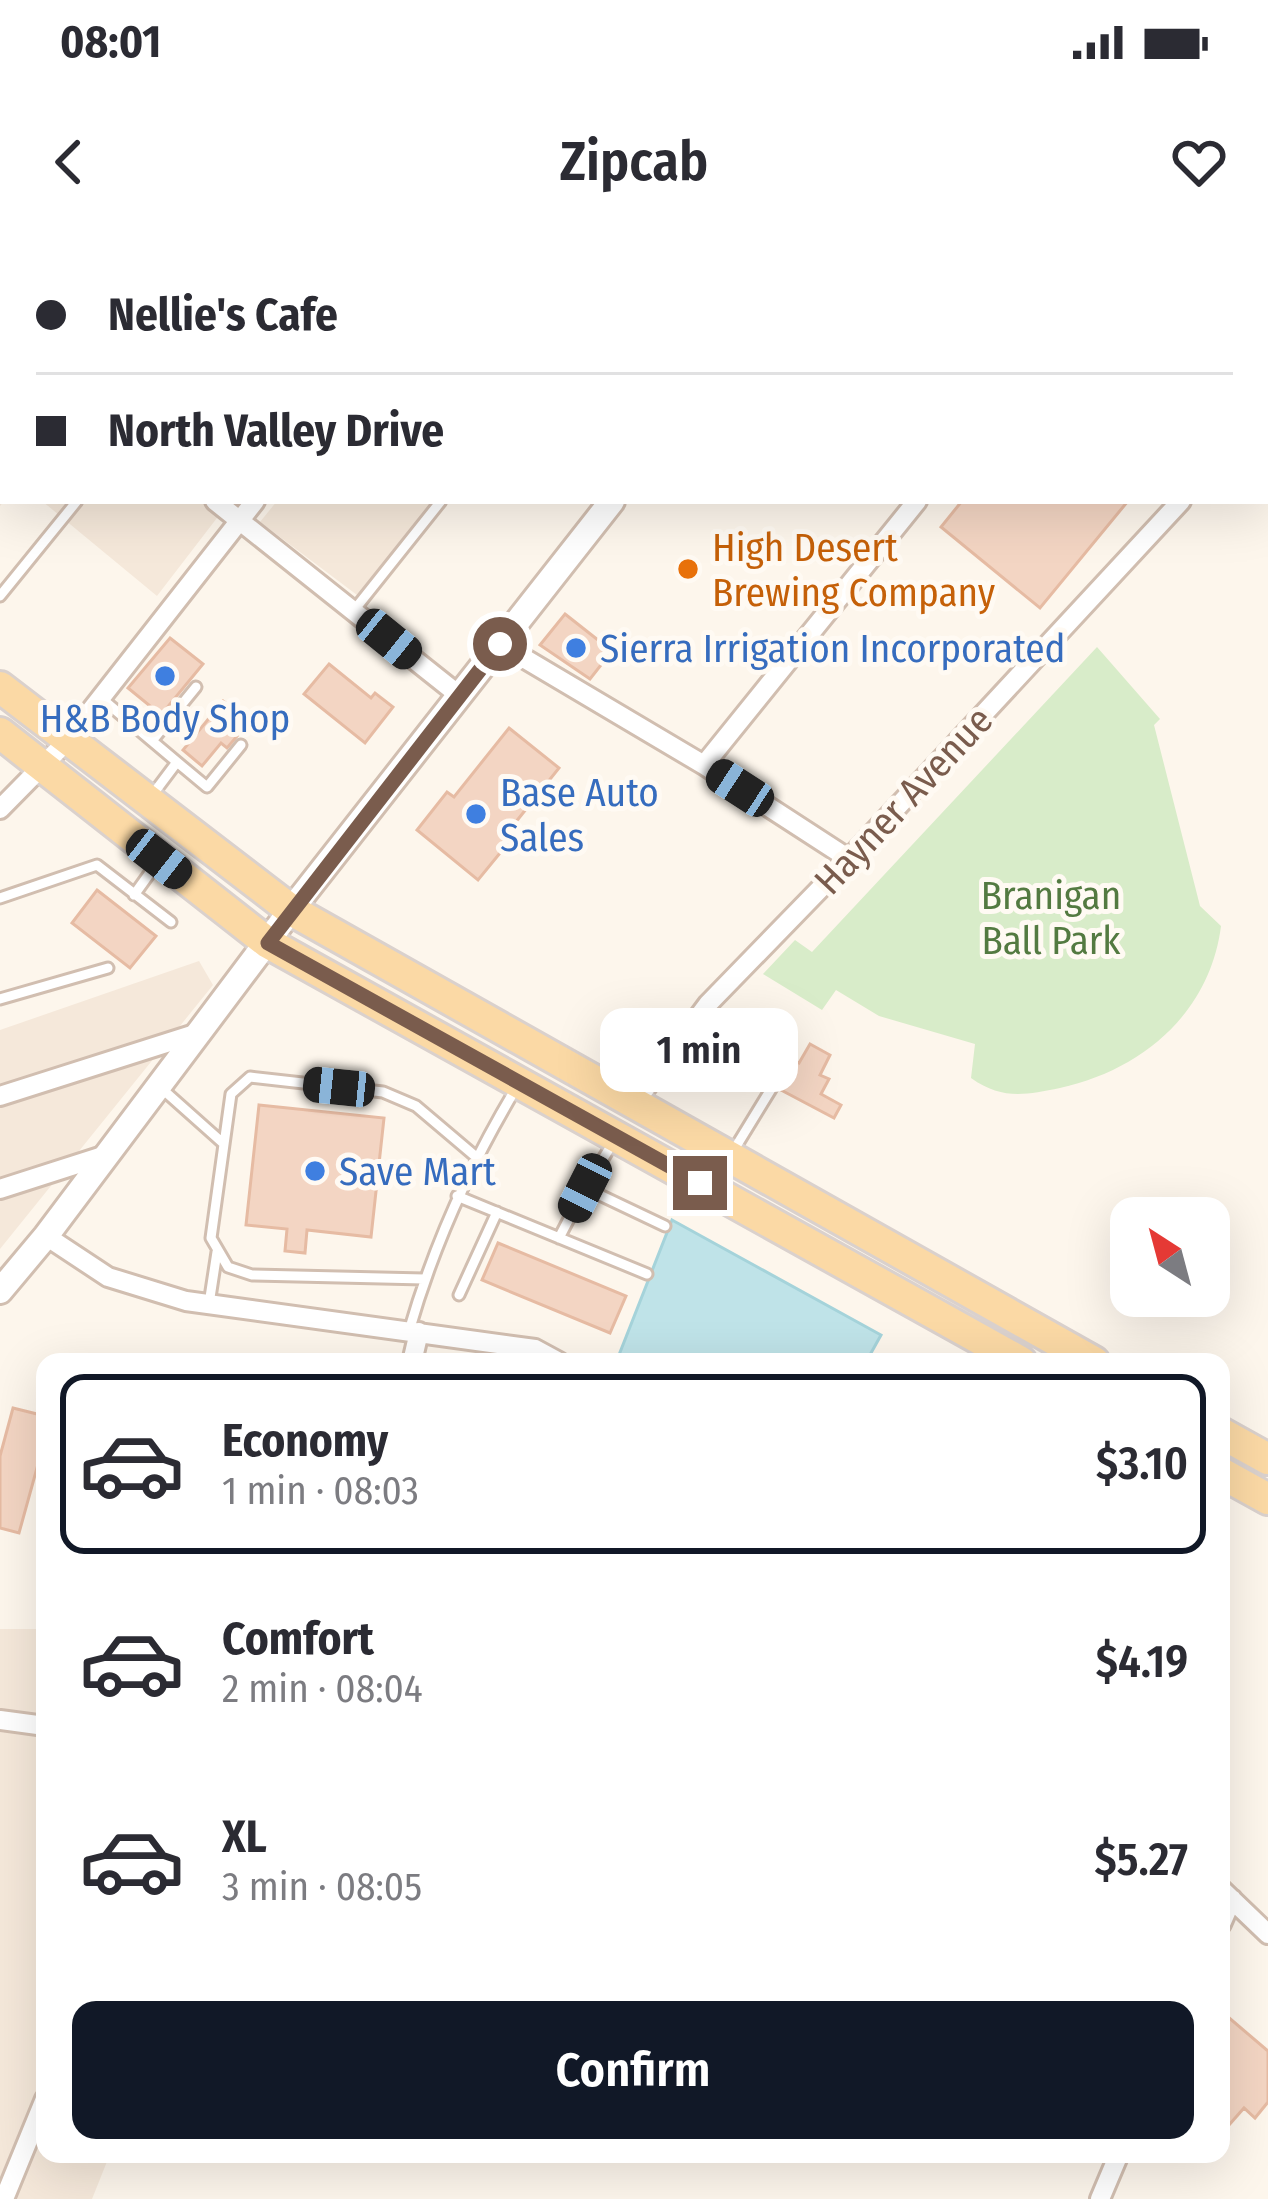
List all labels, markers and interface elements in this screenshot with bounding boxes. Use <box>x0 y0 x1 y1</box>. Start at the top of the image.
text: 08:01 <box>60 15 161 69</box>
icon: back <box>36 129 102 195</box>
icon: heart <box>1166 129 1232 195</box>
text: Zipcab <box>560 130 708 194</box>
text: Nellie's Cafe <box>108 288 338 342</box>
text: North Valley Drive <box>108 404 444 458</box>
place label: High Desert Brewing Company <box>712 525 996 616</box>
marker: High Desert Brewing Company <box>675 556 701 582</box>
car <box>350 602 428 676</box>
route start <box>473 617 527 671</box>
place label: Sierra Irrigation Incorporated <box>600 626 1065 672</box>
marker: Sierra Irrigation Incorporated <box>563 635 589 661</box>
marker: H&B Body Shop <box>152 663 178 689</box>
place label: H&B Body Shop <box>40 696 290 742</box>
street label: Hayner Avenue <box>805 697 1002 904</box>
car <box>700 753 780 823</box>
place label: Base Auto Sales <box>500 770 659 861</box>
marker: Base Auto Sales <box>463 801 489 827</box>
car <box>120 823 198 895</box>
park label: Branigan Ball Park <box>981 873 1121 964</box>
callout: 1 min <box>601 1009 799 1093</box>
text: 1 min <box>657 1027 741 1073</box>
car <box>301 1065 377 1109</box>
car <box>553 1148 617 1228</box>
place label: Save Mart <box>339 1149 496 1195</box>
route end <box>673 1156 727 1210</box>
marker: Save Mart <box>302 1158 328 1184</box>
north arrow <box>1110 1197 1230 1317</box>
map controls <box>1110 1197 1230 1317</box>
icon: car <box>78 1410 186 1518</box>
text: Economy <box>222 1414 388 1468</box>
text: $3.10 <box>1096 1437 1188 1491</box>
text: 1 min · 08:03 <box>222 1468 419 1514</box>
icon: car <box>78 1608 186 1716</box>
text: Comfort <box>222 1612 374 1666</box>
text: $4.19 <box>1096 1635 1188 1689</box>
text: 2 min · 08:04 <box>222 1666 423 1712</box>
icon: car <box>78 1806 186 1914</box>
text: XL <box>222 1810 267 1864</box>
text: $5.27 <box>1095 1833 1188 1887</box>
text: 3 min · 08:05 <box>222 1864 422 1910</box>
button: Confirm <box>72 2001 1194 2139</box>

